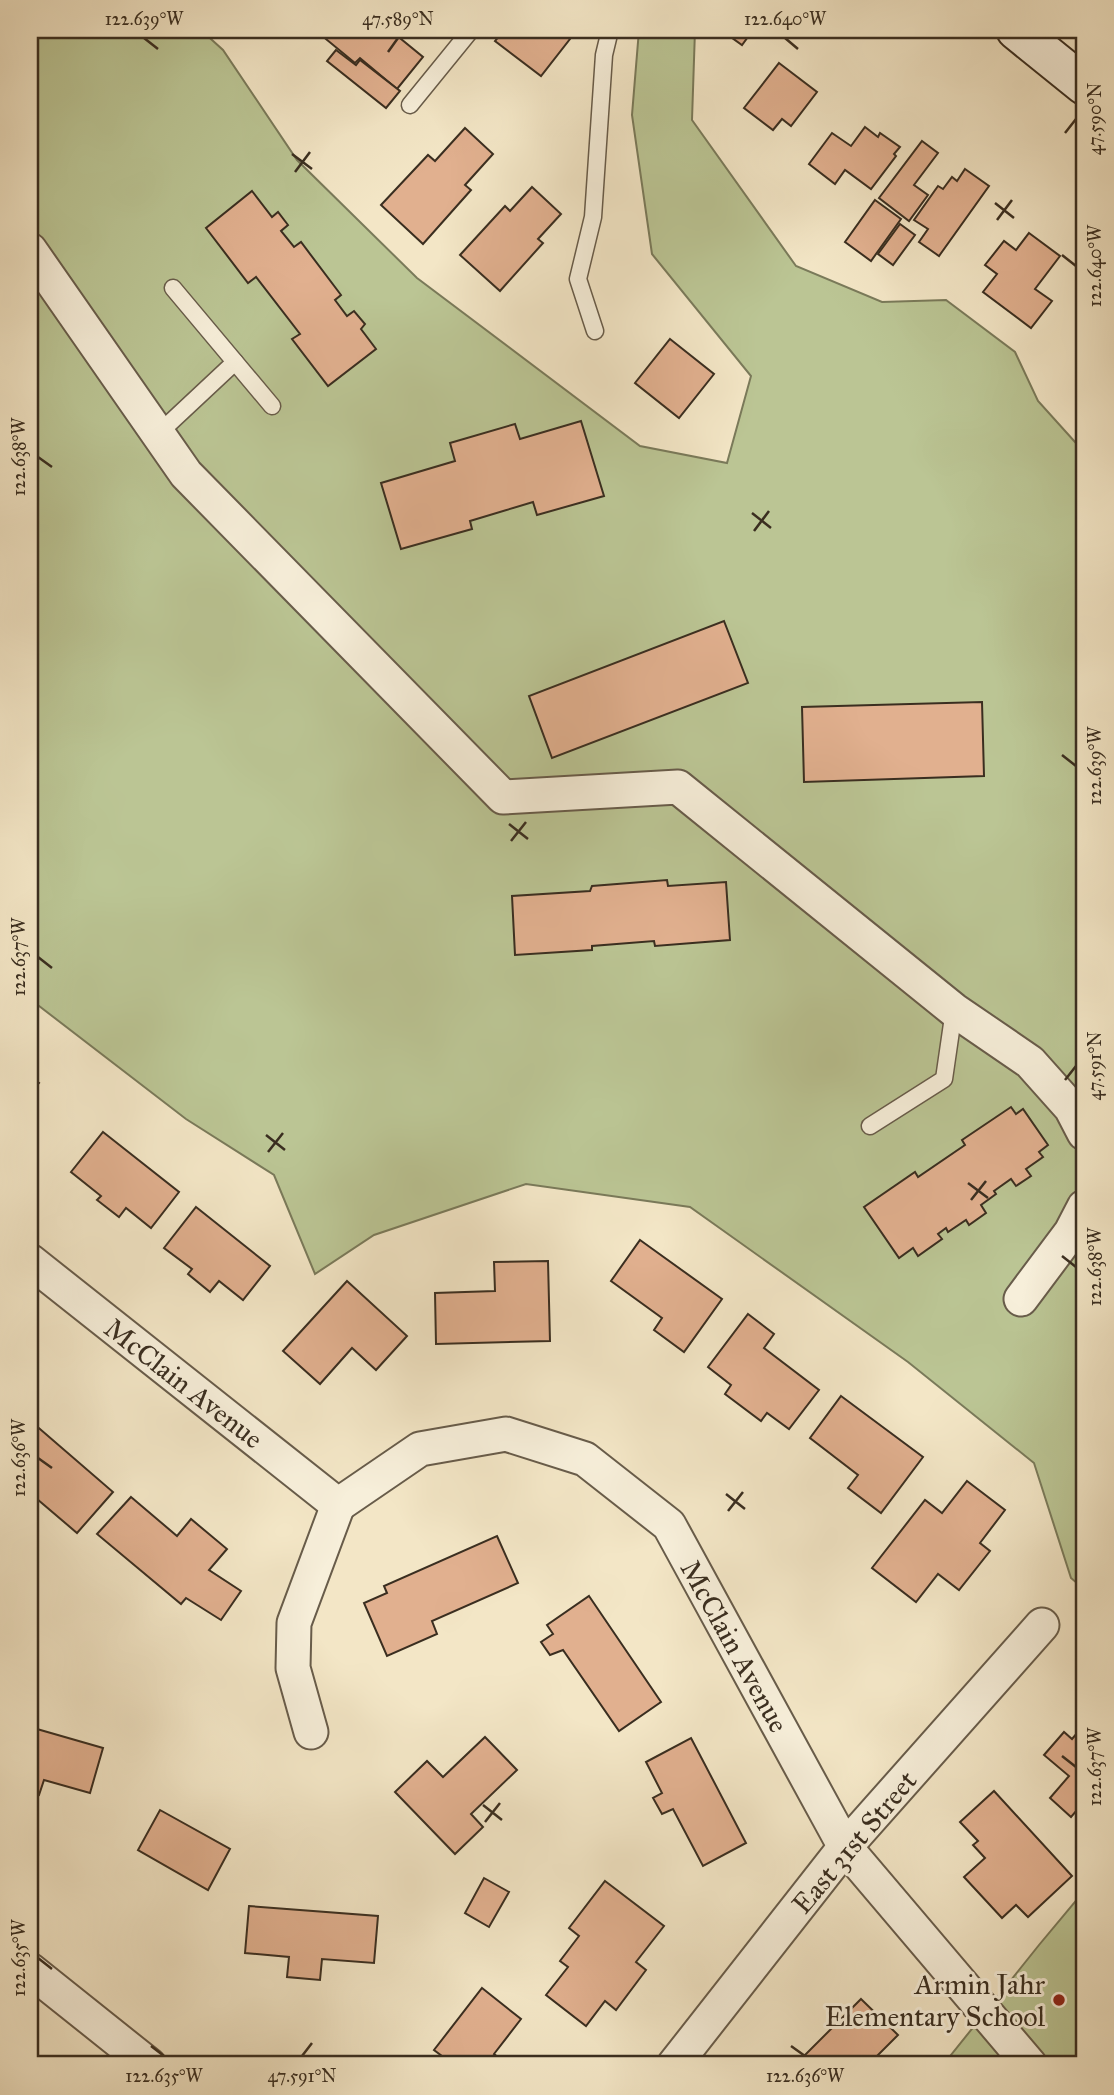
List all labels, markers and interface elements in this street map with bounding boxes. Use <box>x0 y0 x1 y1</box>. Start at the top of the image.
text: 122.639°W <box>105 8 184 30</box>
text: 47.589°N <box>362 8 434 30</box>
text: 122.640°W <box>744 8 827 30</box>
text: 47.590°N <box>1084 83 1106 155</box>
text: 122.640°W <box>1084 224 1106 307</box>
text: 122.638°W <box>8 417 30 496</box>
text: 122.639°W <box>1084 726 1106 805</box>
text: 122.637°W <box>8 917 30 996</box>
text: 47.591°N <box>1084 1032 1106 1100</box>
text: 122.638°W <box>1084 1227 1106 1306</box>
street label: McClain Avenue <box>97 1311 270 1456</box>
text: 122.636°W <box>8 1418 30 1497</box>
street label: McClain Avenue <box>673 1554 796 1739</box>
text: 122.637°W <box>1084 1727 1106 1806</box>
street label: East 31st Street <box>784 1764 924 1921</box>
text: 122.635°W <box>8 1918 30 1997</box>
place label: Armin Jahr Elementary School <box>825 1967 1045 2034</box>
marker: Armin Jahr Elementary School <box>1051 1992 1067 2008</box>
text: 122.635°W <box>125 2065 204 2087</box>
text: 47.591°N <box>268 2065 336 2087</box>
text: 122.636°W <box>766 2065 845 2087</box>

